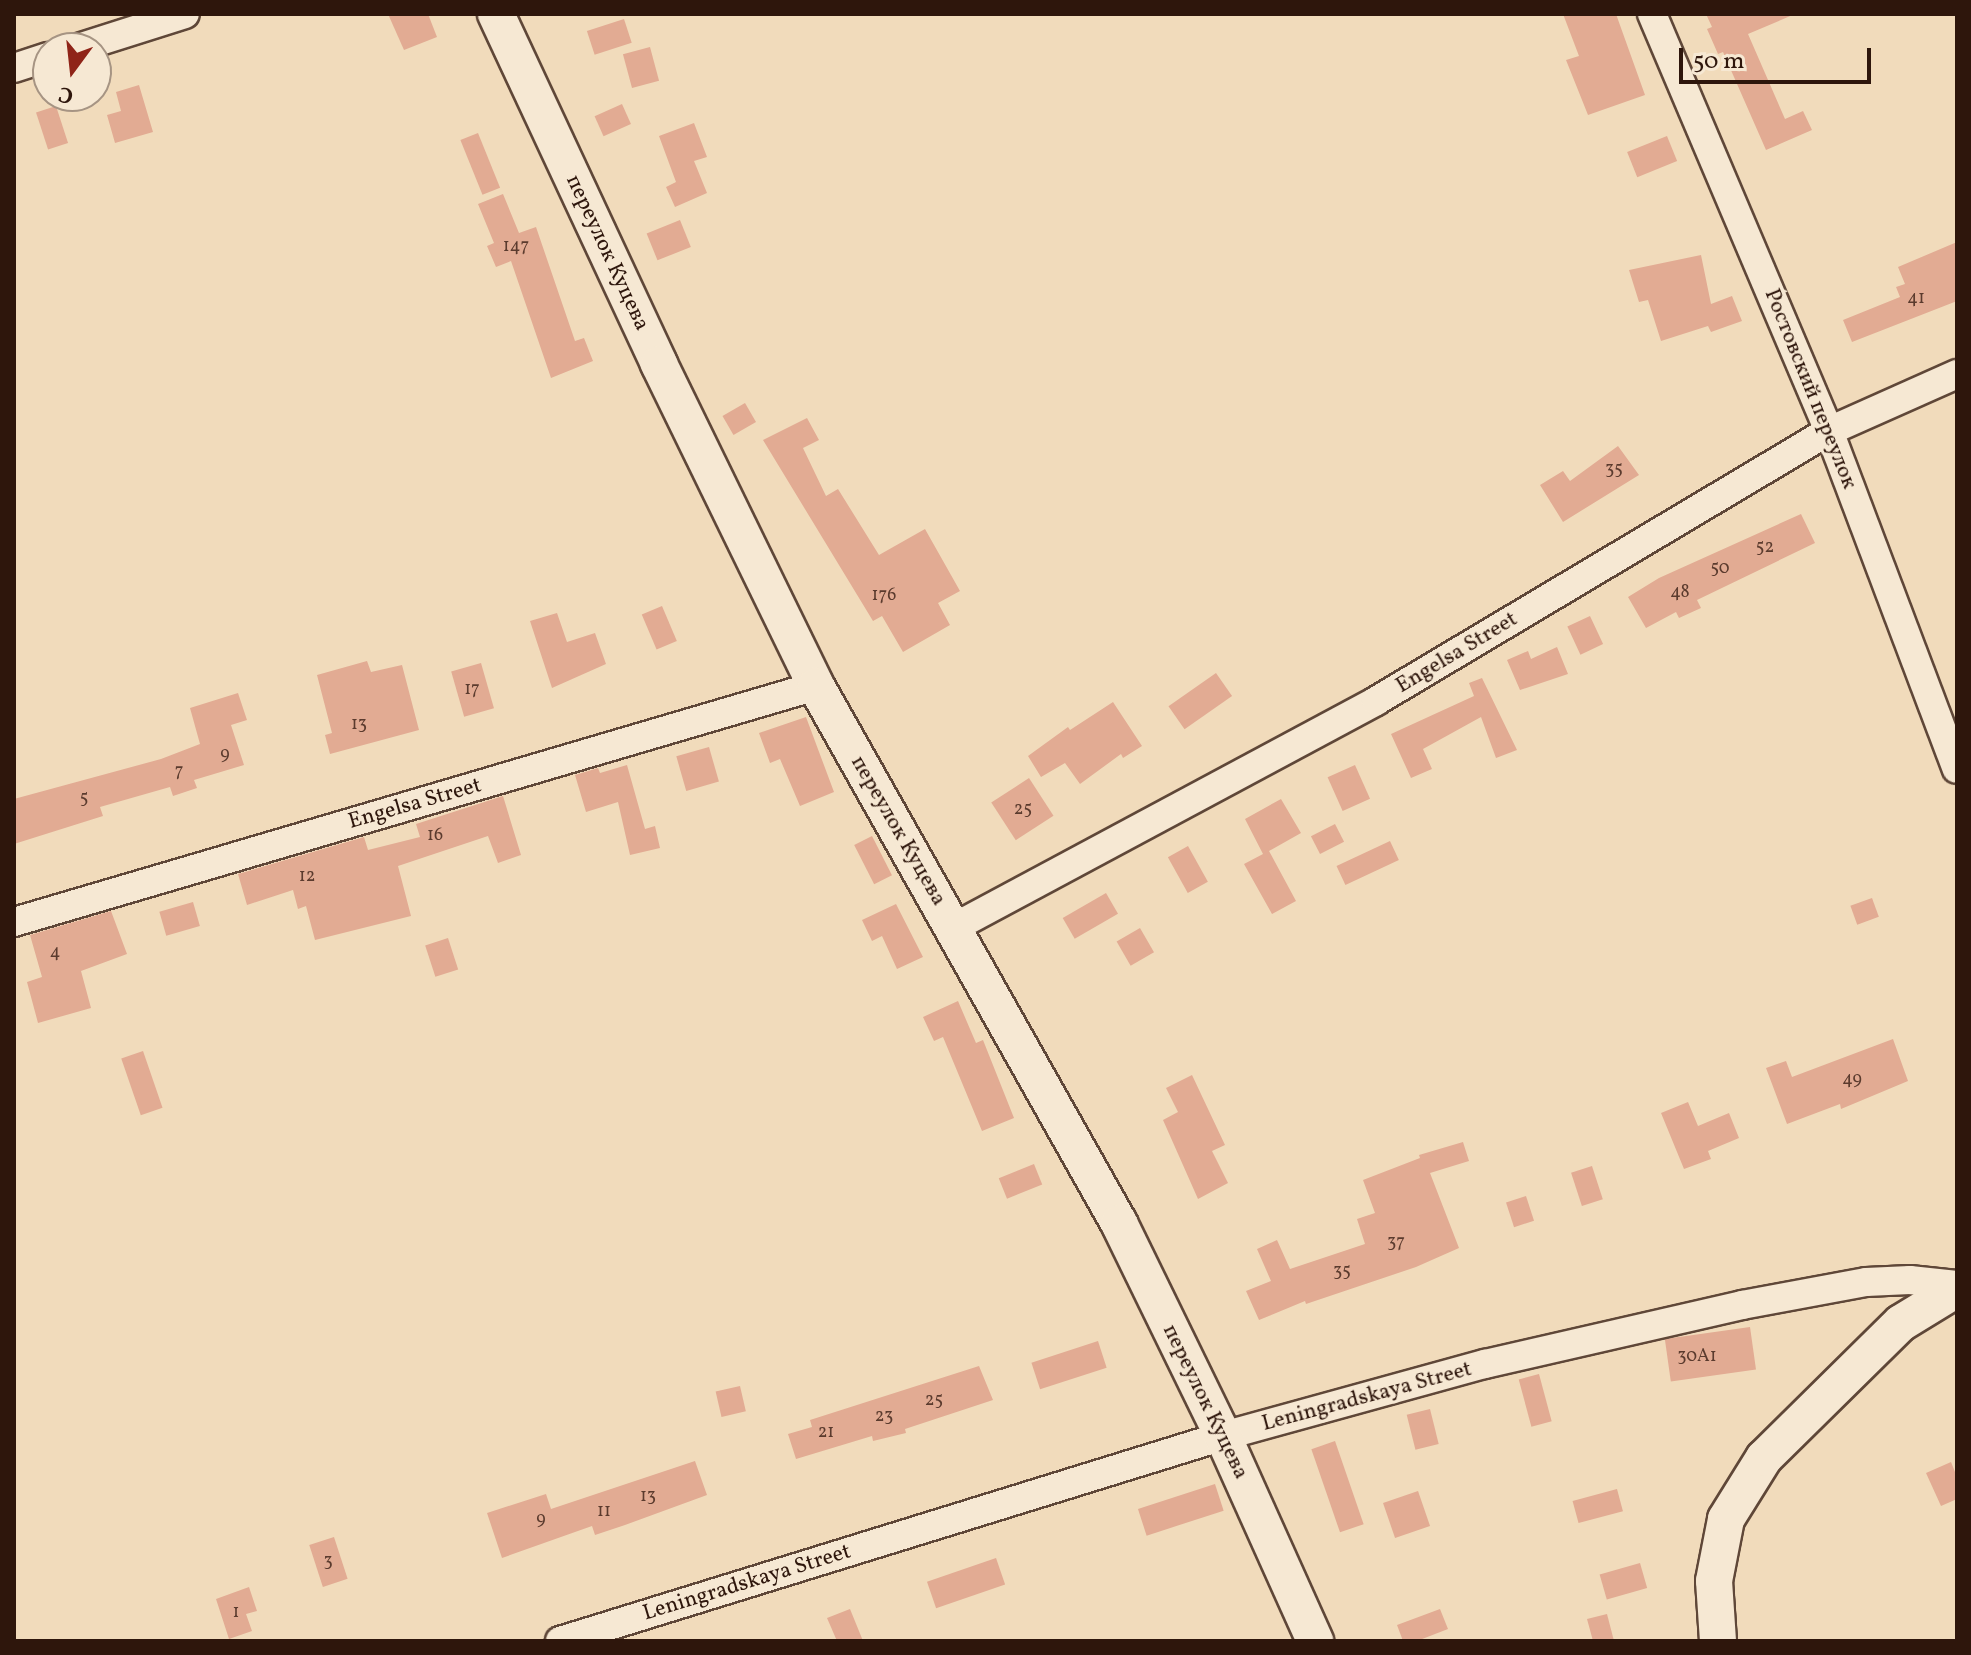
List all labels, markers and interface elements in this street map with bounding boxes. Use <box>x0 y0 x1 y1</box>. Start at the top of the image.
north arrow <box>32 32 112 112</box>
scale bar <box>1683 32 1875 82</box>
text: 50 m <box>1693 45 1745 79</box>
text: С <box>55 77 77 111</box>
street label: переулок Куцева <box>559 171 655 335</box>
house number: 147 <box>503 236 529 258</box>
street label: Ростовский переулок <box>1758 285 1862 493</box>
house number: 41 <box>1907 288 1925 310</box>
house number: 35 <box>1605 459 1623 481</box>
house number: 52 <box>1756 537 1774 559</box>
house number: 50 <box>1710 558 1730 580</box>
house number: 48 <box>1670 582 1690 604</box>
house number: 176 <box>872 585 896 607</box>
street label: Engelsa Street <box>1391 606 1523 700</box>
house number: 17 <box>464 679 480 701</box>
house number: 13 <box>351 714 367 736</box>
house number: 9 <box>220 744 230 766</box>
street label: переулок Куцева <box>844 751 952 911</box>
house number: 7 <box>175 761 183 783</box>
street label: Engelsa Street <box>345 772 485 836</box>
house number: 5 <box>80 788 88 810</box>
house number: 25 <box>1014 799 1032 821</box>
house number: 16 <box>427 825 443 847</box>
house number: 12 <box>299 866 315 888</box>
house number: 4 <box>50 942 60 964</box>
house number: 49 <box>1842 1069 1862 1091</box>
house number: 37 <box>1387 1232 1405 1254</box>
house number: 35 <box>1333 1261 1351 1283</box>
street label: переулок Куцева <box>1156 1320 1254 1484</box>
house number: 30А1 <box>1677 1346 1717 1368</box>
street label: Leningradskaya Street <box>1259 1356 1475 1438</box>
house number: 25 <box>925 1390 943 1412</box>
house number: 23 <box>875 1406 893 1428</box>
house number: 21 <box>818 1422 834 1444</box>
house number: 13 <box>640 1486 656 1508</box>
house number: 11 <box>597 1501 611 1523</box>
house number: 9 <box>536 1509 546 1531</box>
street label: Leningradskaya Street <box>640 1539 854 1627</box>
house number: 3 <box>323 1551 333 1573</box>
house number: 1 <box>233 1602 239 1624</box>

